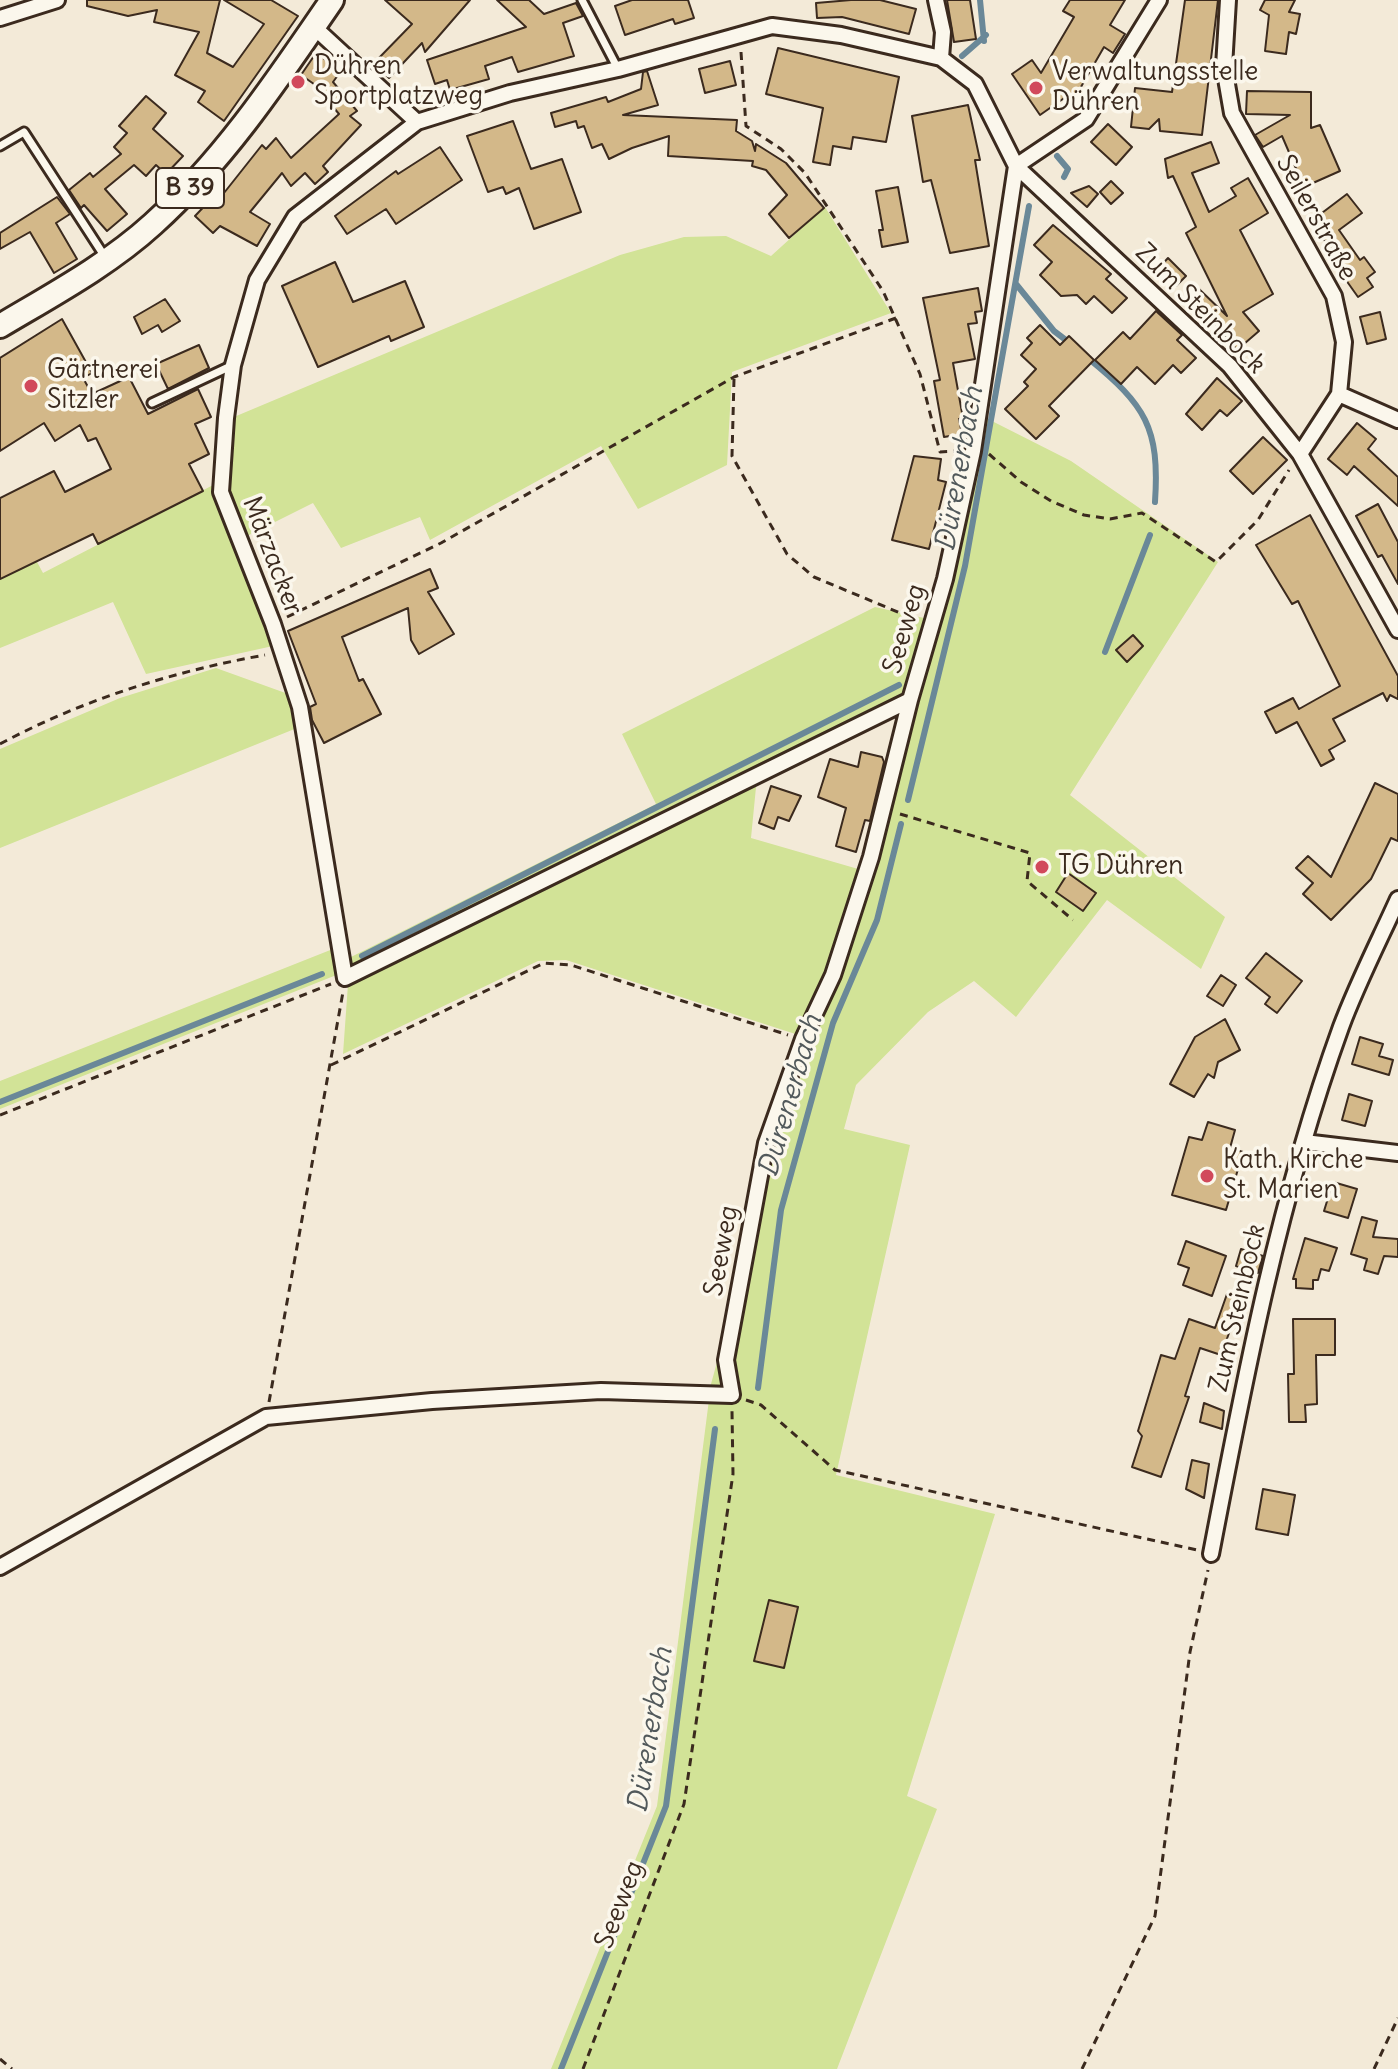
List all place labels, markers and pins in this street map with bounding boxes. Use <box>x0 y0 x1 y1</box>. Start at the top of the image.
place label: Dühren Sportplatzweg <box>314 51 483 112</box>
place label: Verwaltungsstelle Dühren <box>1052 57 1258 118</box>
marker: Dühren Sportplatzweg <box>289 73 307 91</box>
marker: Verwaltungsstelle Dühren <box>1027 79 1045 97</box>
place label: Gärtnerei Sitzler <box>47 355 159 416</box>
marker: Gärtnerei Sitzler <box>22 377 40 395</box>
place label: TG Dühren <box>1058 851 1183 883</box>
marker: TG Dühren <box>1033 858 1051 876</box>
place label: Kath. Kirche St. Marien <box>1223 1145 1364 1206</box>
marker: Kath. Kirche St. Marien <box>1198 1167 1216 1185</box>

